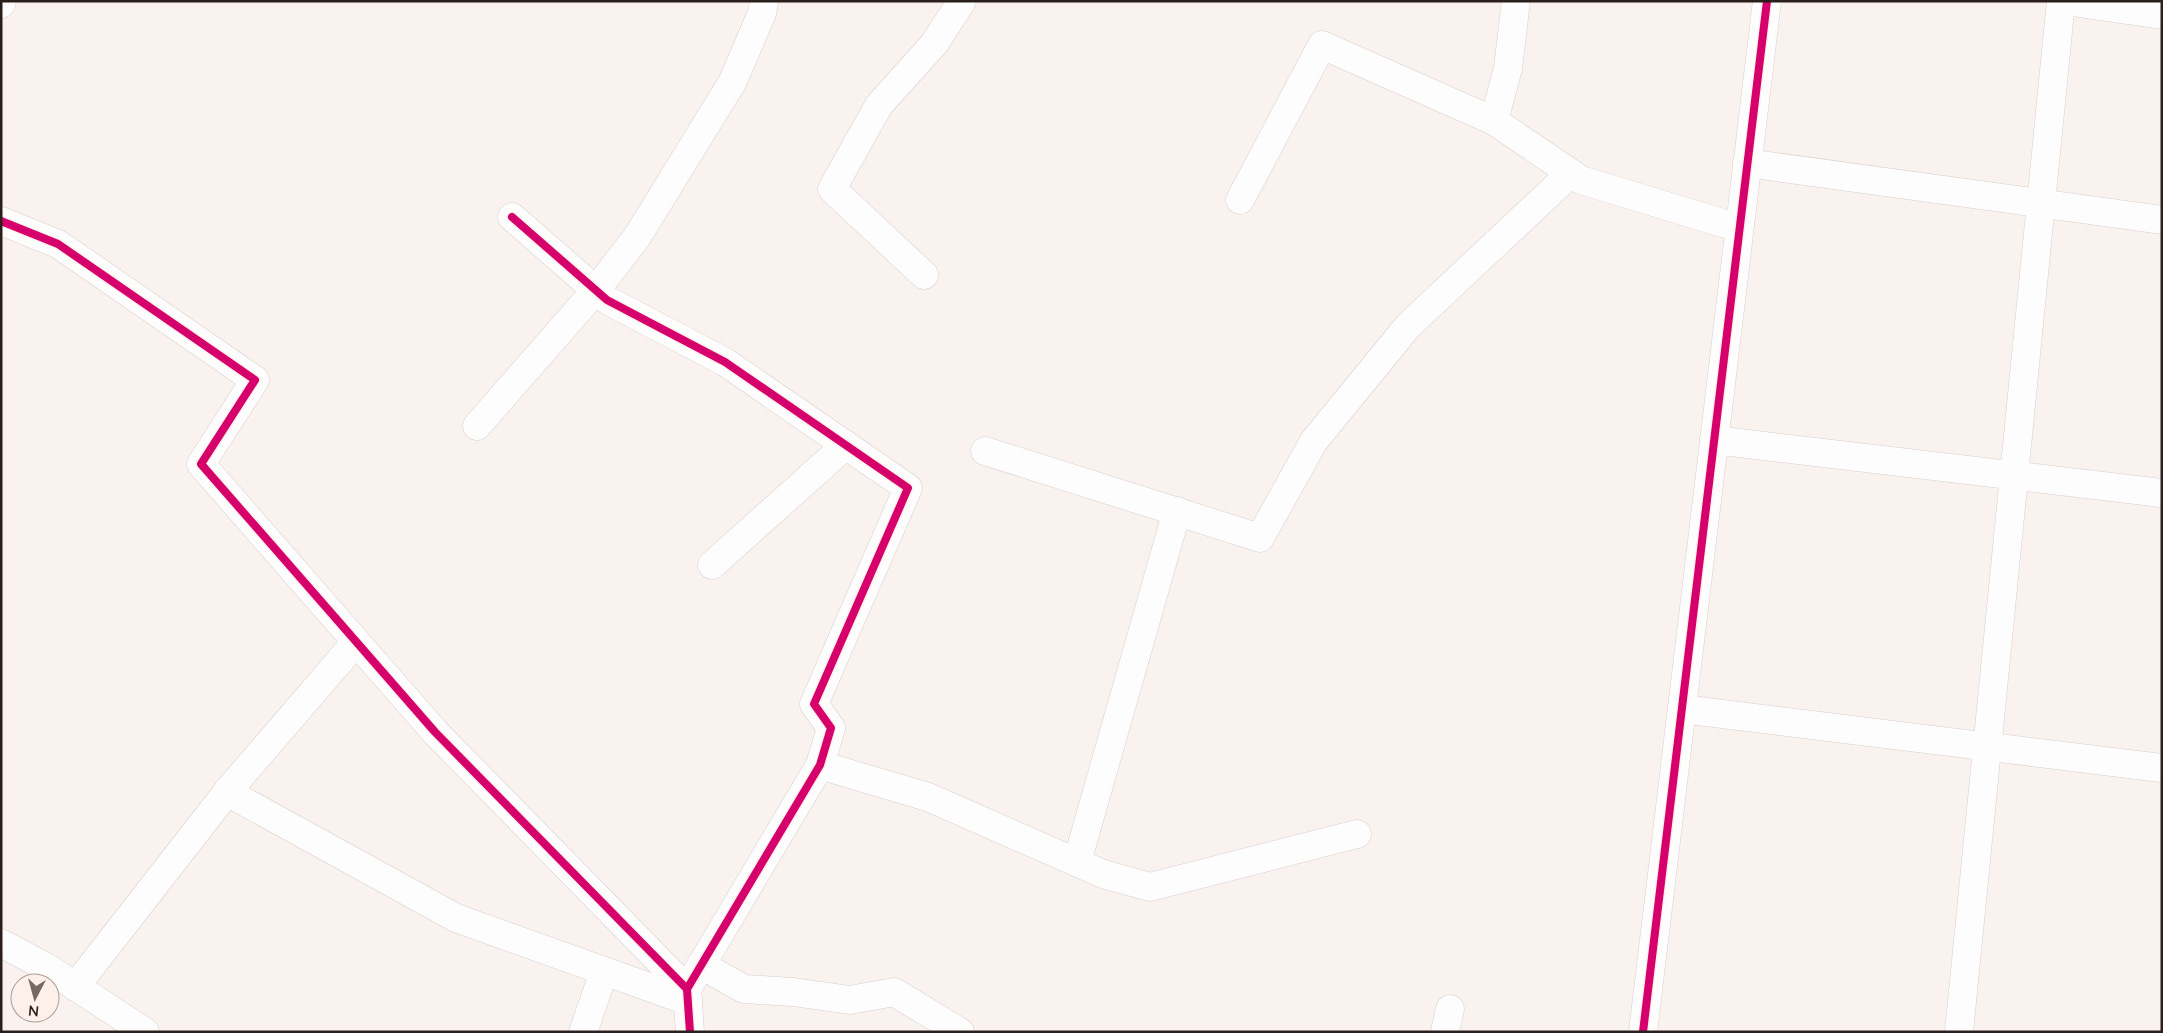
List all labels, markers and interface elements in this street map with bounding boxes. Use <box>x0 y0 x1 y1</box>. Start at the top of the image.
north arrow <box>10 973 60 1023</box>
text: N <box>27 1002 40 1020</box>

